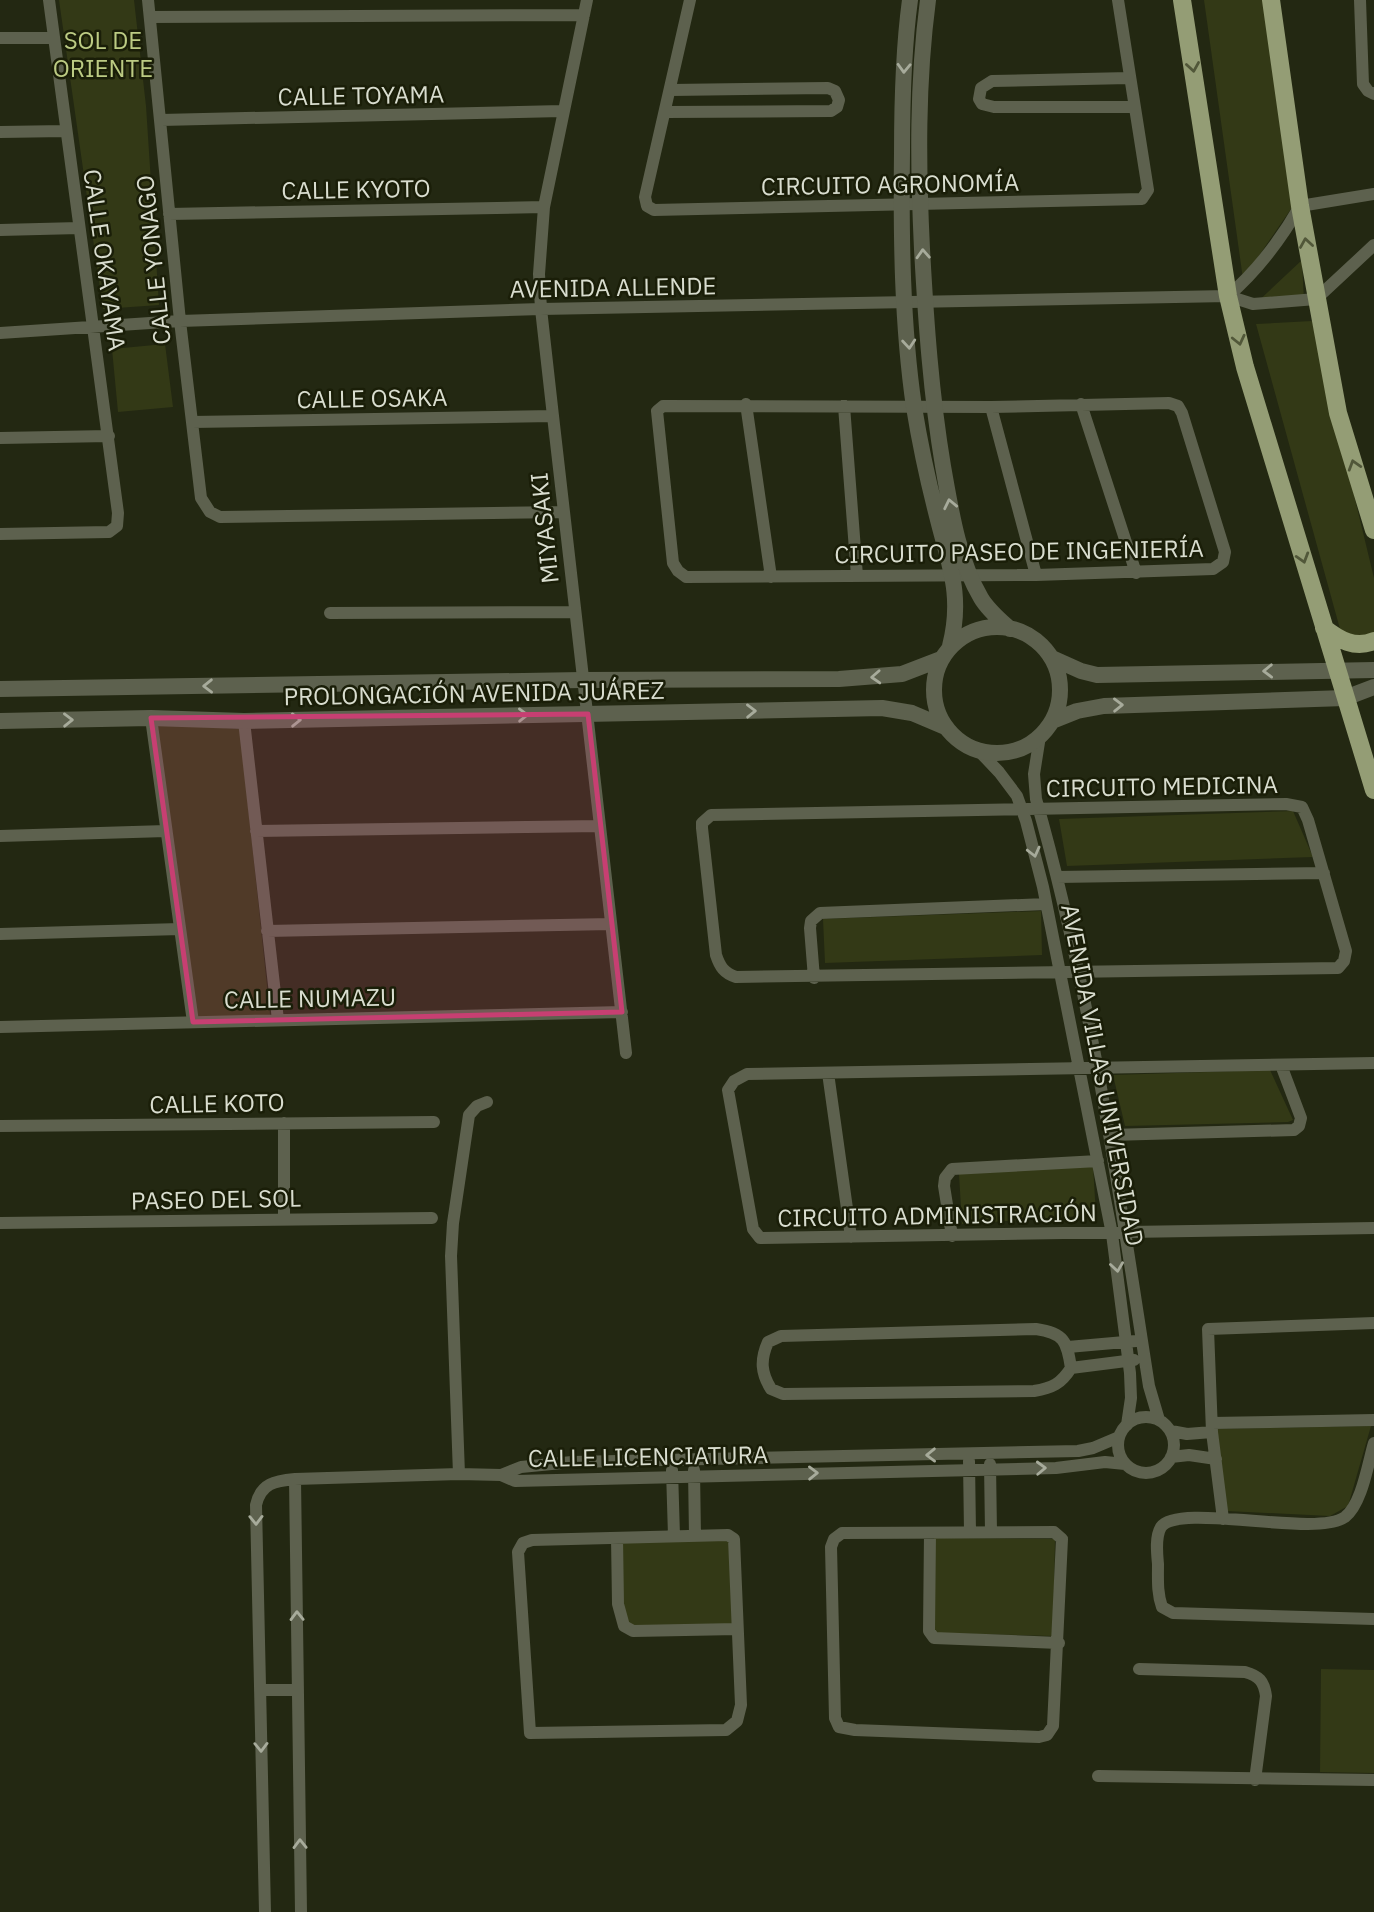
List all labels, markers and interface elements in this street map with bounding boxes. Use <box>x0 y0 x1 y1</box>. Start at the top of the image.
park label: SOL DE ORIENTE <box>53 24 153 84</box>
one-way arrow <box>1185 62 1200 73</box>
one-way arrow <box>896 63 911 74</box>
street label: CALLE TOYAMA <box>277 78 445 112</box>
street label: CIRCUITO AGRONOMÍA <box>761 166 1019 202</box>
street label: CALLE OKAYAMA <box>76 167 134 353</box>
street label: CALLE KYOTO <box>281 172 431 206</box>
street label: CALLE YONAGO <box>128 174 178 346</box>
one-way arrow <box>1299 237 1314 249</box>
one-way arrow <box>915 249 930 260</box>
street label: AVENIDA ALLENDE <box>509 269 717 305</box>
one-way arrow <box>1230 334 1245 346</box>
one-way arrow <box>901 338 916 350</box>
street label: CALLE OSAKA <box>296 381 448 415</box>
one-way arrow <box>1347 459 1362 471</box>
street label: MIYASAKI <box>522 471 566 585</box>
one-way arrow <box>944 498 959 510</box>
street label: CIRCUITO PASEO DE INGENIERÍA <box>834 532 1204 570</box>
one-way arrow <box>1295 551 1309 564</box>
one-way arrow <box>1263 663 1273 679</box>
one-way arrow <box>870 669 881 684</box>
street label: PROLONGACIÓN AVENIDA JUÁREZ <box>283 674 665 712</box>
one-way arrow <box>202 678 213 693</box>
one-way arrow <box>1113 698 1124 713</box>
one-way arrow <box>746 703 756 719</box>
one-way arrow <box>518 707 529 723</box>
one-way arrow <box>63 712 74 728</box>
one-way arrow <box>290 712 301 727</box>
street label: CIRCUITO MEDICINA <box>1046 768 1278 804</box>
one-way arrow <box>1026 845 1040 857</box>
street label: AVENIDA VILLAS UNIVERSIDAD <box>1054 901 1152 1249</box>
street label: CALLE NUMAZU <box>224 980 396 1016</box>
street label: CALLE KOTO <box>149 1086 285 1120</box>
street label: PASEO DEL SOL <box>131 1182 301 1216</box>
street label: CIRCUITO ADMINISTRACIÓN <box>777 1196 1097 1234</box>
one-way arrow <box>1109 1261 1124 1273</box>
street label: CALLE LICENCIATURA <box>527 1438 769 1474</box>
one-way arrow <box>926 1447 937 1462</box>
one-way arrow <box>1035 1461 1046 1476</box>
one-way arrow <box>808 1466 819 1481</box>
one-way arrow <box>249 1515 264 1526</box>
one-way arrow <box>289 1611 305 1621</box>
one-way arrow <box>254 1742 269 1753</box>
one-way arrow <box>292 1838 308 1849</box>

